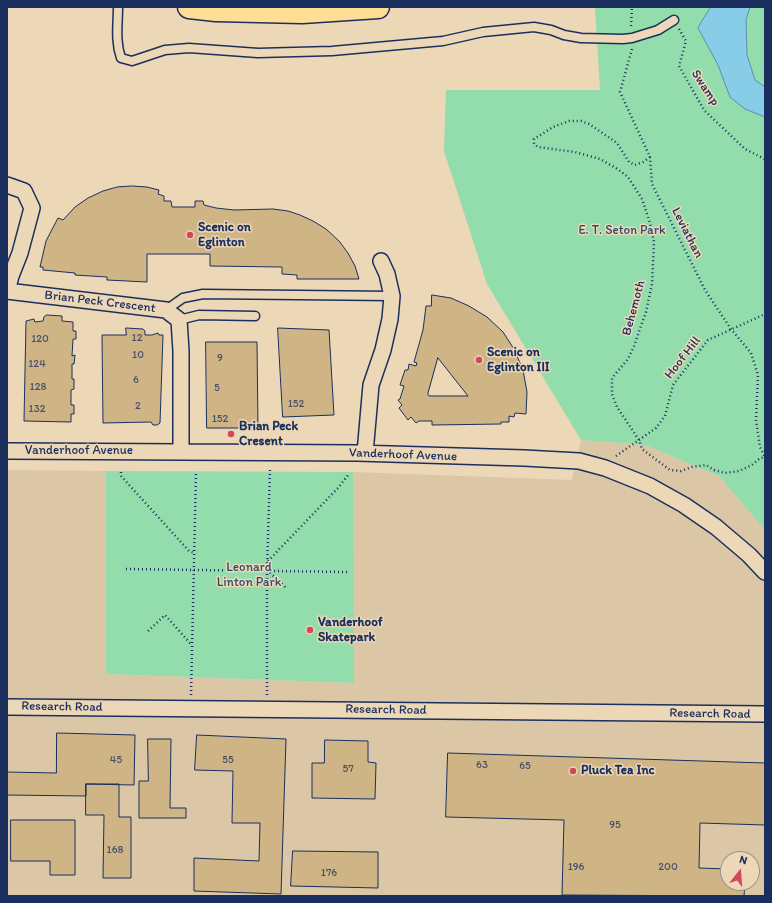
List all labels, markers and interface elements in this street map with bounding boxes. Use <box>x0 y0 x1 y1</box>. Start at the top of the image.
street label: Swamp <box>688 67 722 109</box>
street label: Leviathan <box>668 205 706 261</box>
place label: Scenic on Eglinton <box>198 220 251 251</box>
park label: E. T. Seton Park <box>578 223 666 239</box>
marker: Scenic on Eglinton <box>185 230 195 240</box>
street label: Behemoth <box>619 279 649 337</box>
street label: Brian Peck Crescent <box>44 287 156 317</box>
house number: 12 <box>132 331 142 345</box>
house number: 120 <box>31 332 49 346</box>
street label: Hoof Hill <box>662 334 704 382</box>
place label: Scenic on Eglinton III <box>487 345 550 376</box>
house number: 10 <box>132 348 144 362</box>
house number: 9 <box>217 351 223 365</box>
marker: Scenic on Eglinton III <box>474 355 484 365</box>
house number: 124 <box>28 357 46 371</box>
house number: 6 <box>133 373 139 387</box>
house number: 128 <box>30 380 46 394</box>
house number: 5 <box>214 381 220 395</box>
house number: 152 <box>288 397 304 411</box>
house number: 2 <box>135 399 141 413</box>
house number: 132 <box>29 402 45 416</box>
house number: 152 <box>212 412 228 426</box>
place label: Brian Peck Cresent <box>239 419 298 450</box>
marker: Brian Peck Cresent <box>226 429 236 439</box>
street label: Vanderhoof Avenue <box>25 443 133 459</box>
street label: Vanderhoof Avenue <box>349 445 457 465</box>
park label: Leonard Linton Park <box>217 560 281 591</box>
place label: Vanderhoof Skatepark <box>318 615 383 646</box>
marker: Vanderhoof Skatepark <box>305 625 315 635</box>
street label: Research Road <box>21 698 103 716</box>
street label: Research Road <box>345 701 427 719</box>
street label: Research Road <box>669 705 751 723</box>
house number: 45 <box>110 753 122 767</box>
house number: 55 <box>222 753 234 767</box>
house number: 63 <box>476 758 488 772</box>
house number: 65 <box>519 759 531 773</box>
house number: 57 <box>342 762 354 776</box>
place label: Pluck Tea Inc <box>581 763 654 779</box>
marker: Pluck Tea Inc <box>568 766 578 776</box>
house number: 95 <box>609 818 621 832</box>
house number: 168 <box>107 843 123 857</box>
north arrow <box>720 851 760 891</box>
text: N <box>738 853 749 867</box>
house number: 196 <box>568 860 584 874</box>
house number: 200 <box>658 860 678 874</box>
house number: 176 <box>321 866 337 880</box>

